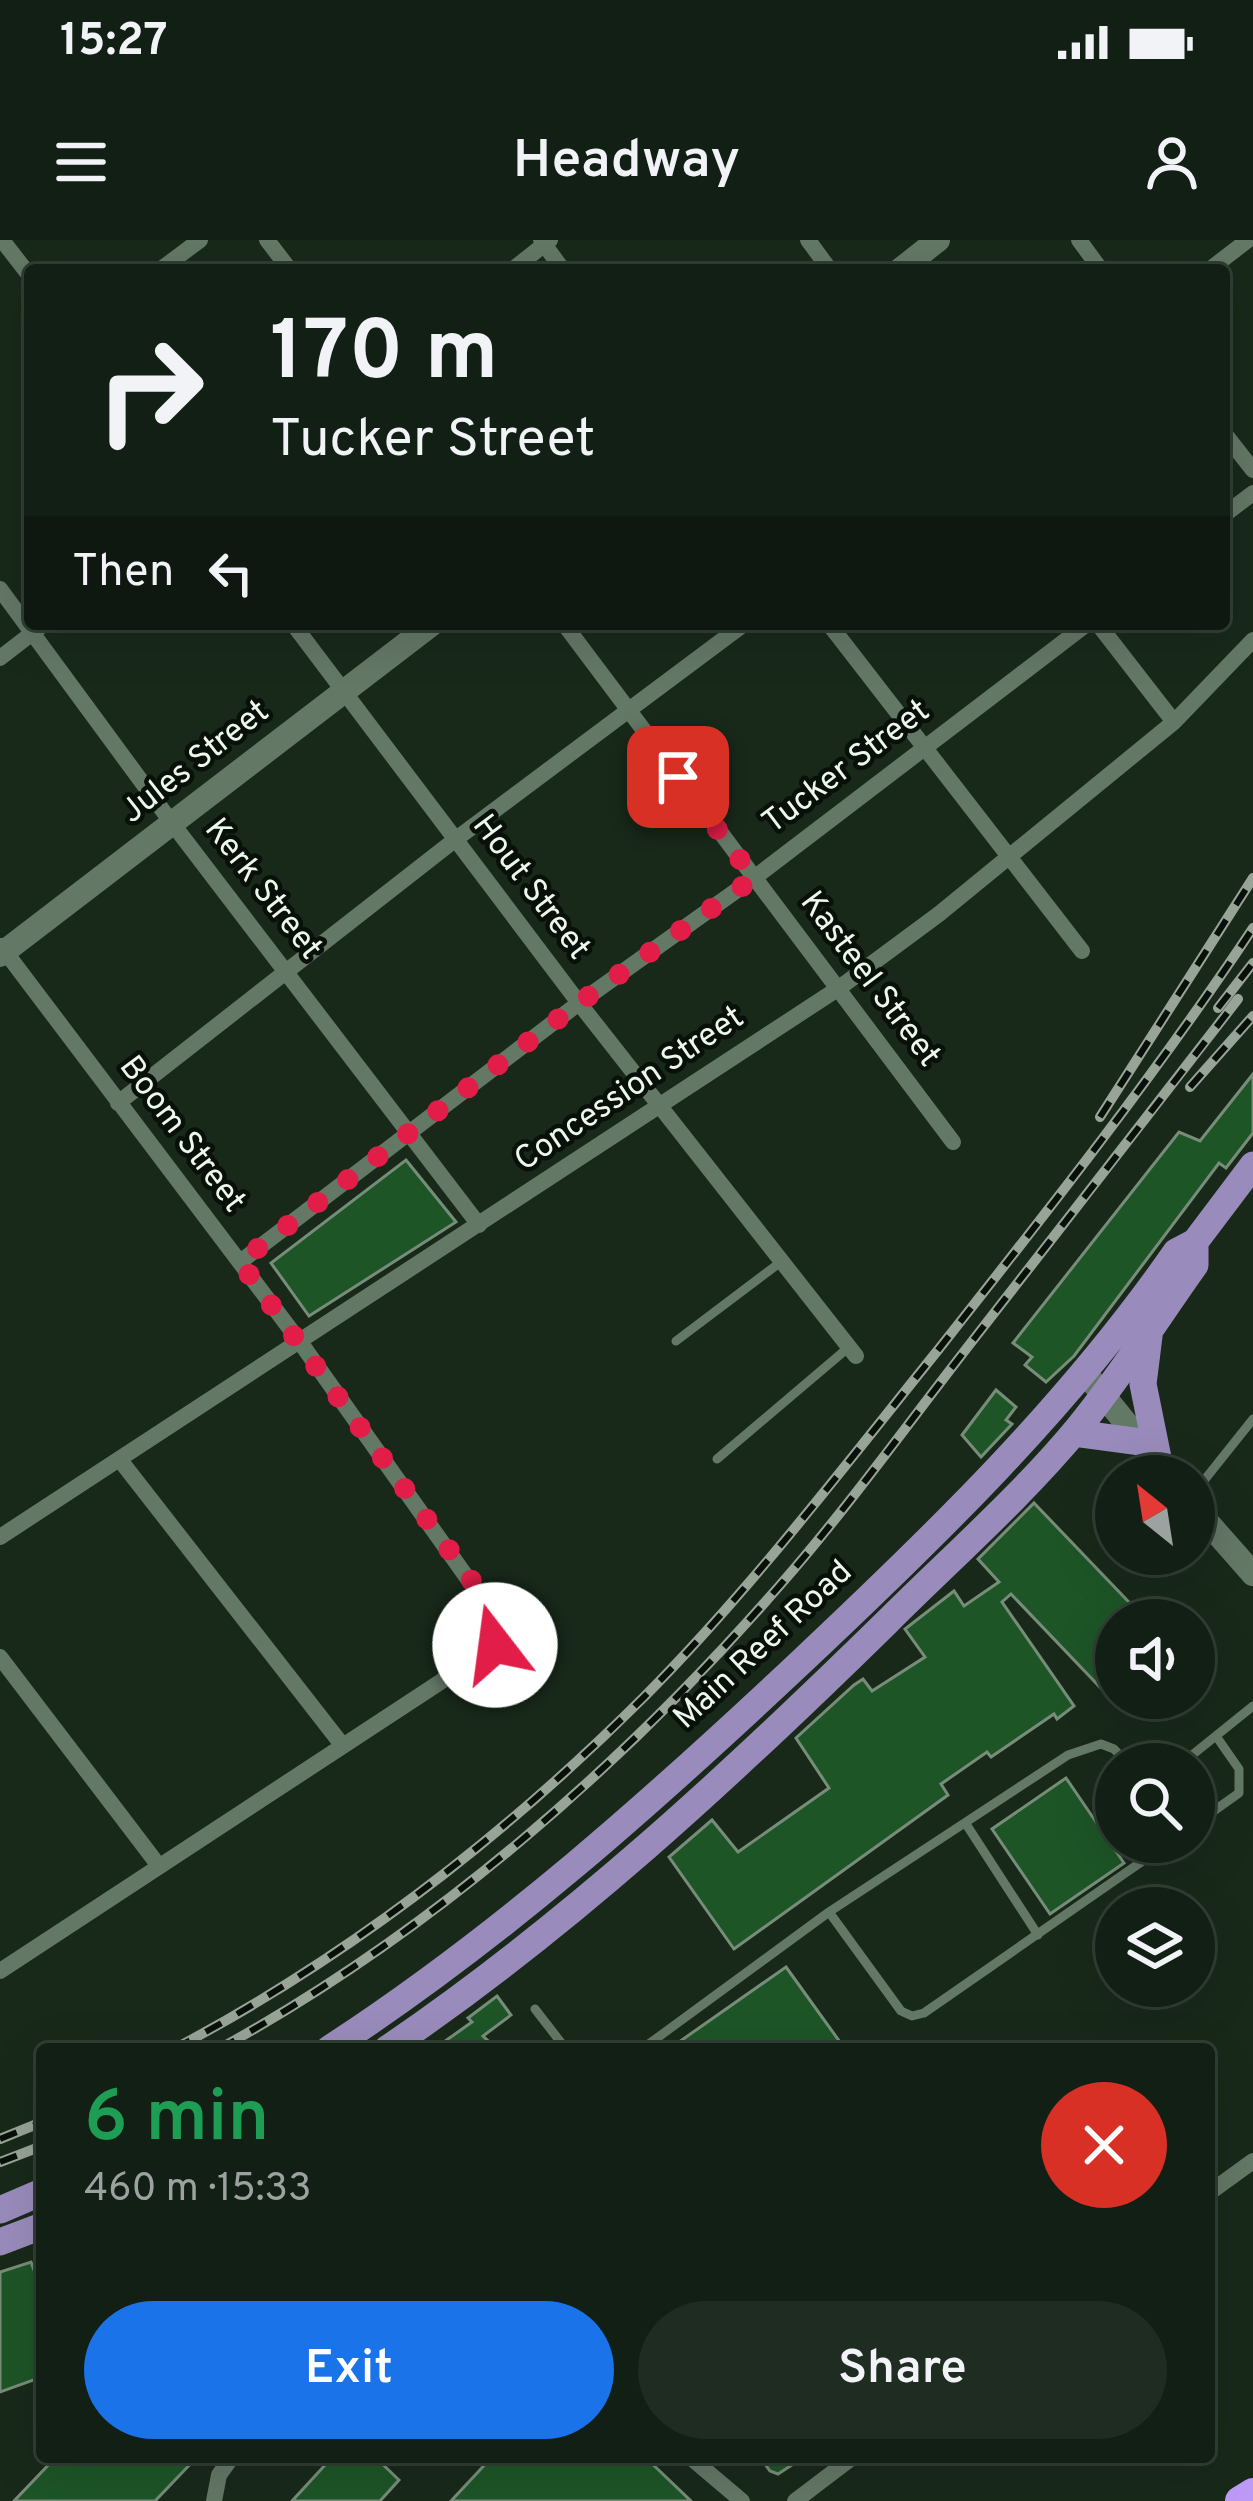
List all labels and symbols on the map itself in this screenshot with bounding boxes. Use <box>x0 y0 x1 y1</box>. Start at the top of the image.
street label: Tucker Street <box>755 691 939 845</box>
street label: Jules Street <box>113 692 279 834</box>
pin <box>627 726 729 828</box>
street label: Hout Street <box>462 807 598 969</box>
street label: Kerk Street <box>194 811 330 969</box>
street label: Kasteel Street <box>789 884 949 1076</box>
street label: Concession Street <box>507 998 753 1182</box>
street label: Boom Street <box>108 1048 254 1222</box>
north arrow <box>1095 1455 1215 1575</box>
street label: Main Reef Road <box>666 1552 862 1740</box>
position arrow <box>432 1582 558 1708</box>

